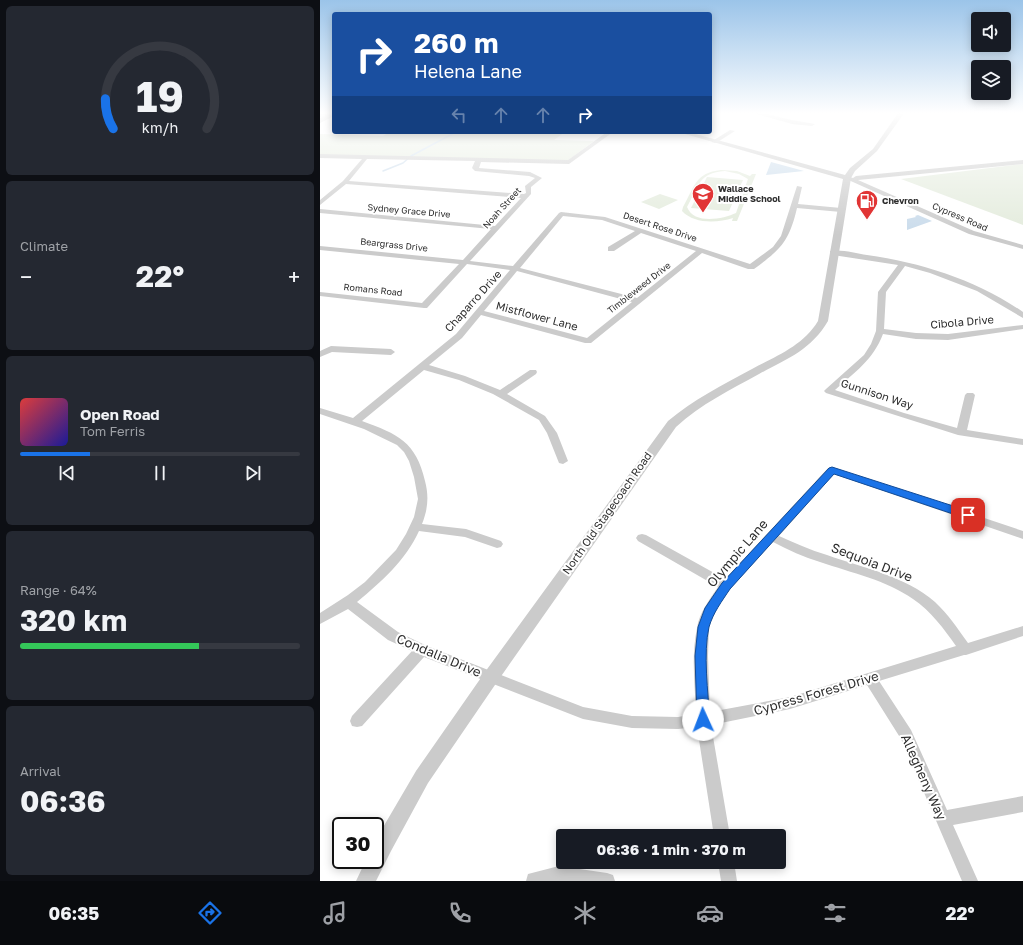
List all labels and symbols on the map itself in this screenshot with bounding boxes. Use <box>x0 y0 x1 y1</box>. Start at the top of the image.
school or university icon: Wallace Middle School <box>690 181 716 214</box>
place label: Wallace Middle School <box>718 183 781 204</box>
street label: Noah Street <box>480 184 523 231</box>
fuel station icon: Chevron <box>854 188 880 221</box>
place label: Chevron <box>882 195 919 206</box>
street label: Cypress Road <box>931 200 990 233</box>
street label: Sydney Grace Drive <box>367 201 451 220</box>
street label: Desert Rose Drive <box>622 209 698 244</box>
street label: Beargrass Drive <box>360 235 428 254</box>
street label: Timbleweed Drive <box>605 260 672 316</box>
street label: Chaparro Drive <box>442 267 504 334</box>
street label: Romans Road <box>343 281 403 298</box>
street label: Mistflower Lane <box>495 298 580 333</box>
street label: Cibola Drive <box>930 312 994 331</box>
street label: Gunnison Way <box>839 376 915 411</box>
street label: North Old Stagecoach Road <box>559 449 654 576</box>
pin <box>951 498 985 532</box>
street label: Olympic Lane <box>703 516 771 590</box>
street label: Sequoia Drive <box>829 539 915 585</box>
street label: Condalia Drive <box>394 630 484 680</box>
street label: Cypress Forest Drive <box>752 668 880 718</box>
position arrow <box>682 699 724 741</box>
street label: Allegheny Way <box>898 732 950 823</box>
speed limit sign: 30 <box>332 817 384 869</box>

